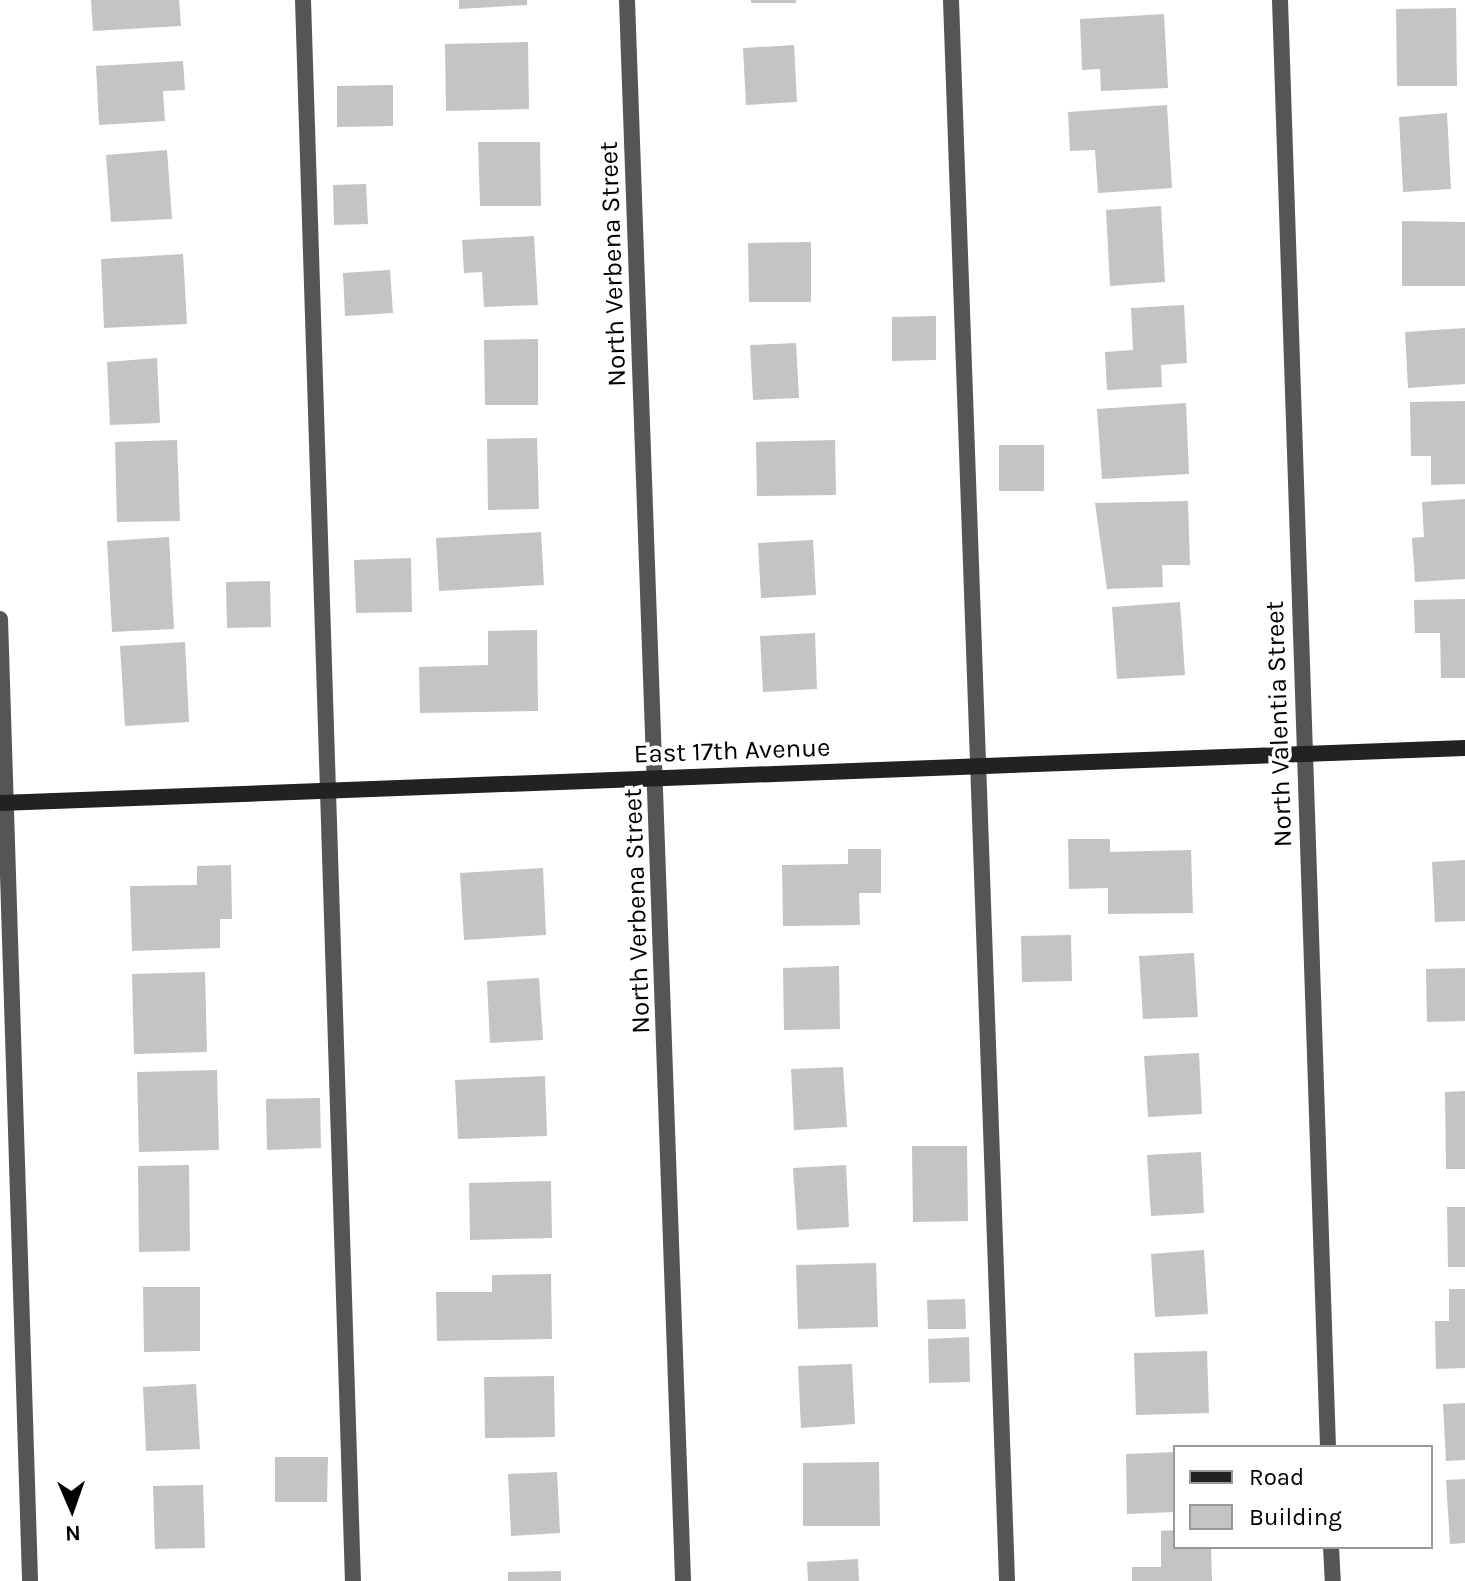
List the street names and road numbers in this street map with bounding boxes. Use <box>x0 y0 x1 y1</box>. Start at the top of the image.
street label: North Verbena Street <box>593 141 633 387</box>
street label: North Valentia Street <box>1259 600 1299 848</box>
street label: East 17th Avenue <box>633 732 831 770</box>
street label: North Verbena Street <box>617 788 657 1034</box>

